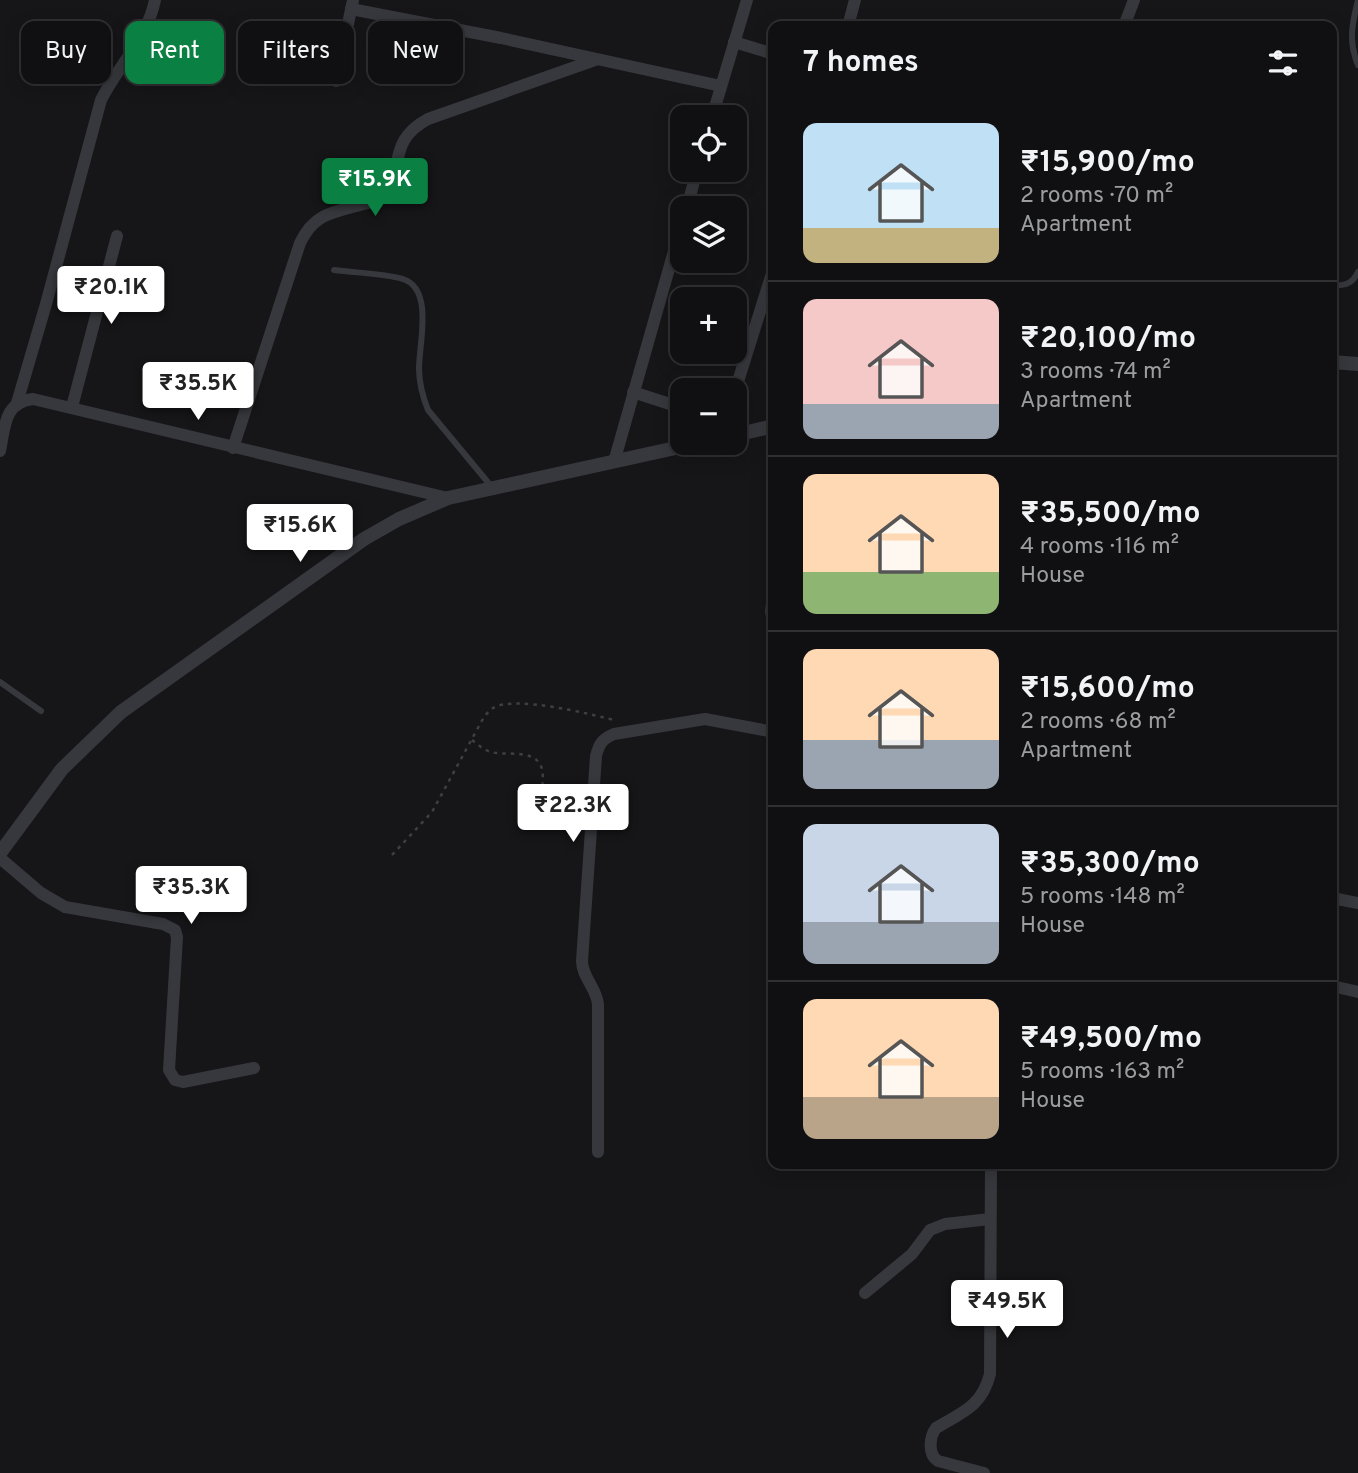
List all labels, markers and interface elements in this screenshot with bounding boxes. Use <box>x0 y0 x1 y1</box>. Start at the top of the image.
chip: Buy <box>21 21 111 84</box>
chip: Rent <box>125 21 224 84</box>
chip: Filters <box>238 21 354 84</box>
chip: New <box>368 21 463 84</box>
icon: filters <box>1264 44 1302 82</box>
text: 7 homes <box>803 45 919 82</box>
map controls <box>670 105 747 455</box>
button: locate <box>670 105 747 182</box>
text: ₹15,900/mo <box>1020 145 1195 182</box>
icon: home <box>859 151 943 235</box>
pin: ₹15.9K <box>318 158 432 218</box>
text: ₹15.9K <box>338 166 412 195</box>
text: 2 rooms · 70 m² <box>1020 182 1173 211</box>
button: layers <box>670 196 747 273</box>
text: Apartment <box>1020 211 1132 240</box>
pin: ₹20.1K <box>54 266 168 326</box>
text: ₹20.1K <box>73 274 149 303</box>
button: + <box>670 287 747 364</box>
text: ₹20,100/mo <box>1020 321 1196 358</box>
icon: home <box>859 327 943 411</box>
text: 3 rooms · 74 m² <box>1020 358 1171 387</box>
pin: ₹35.5K <box>141 362 255 422</box>
text: ₹35.5K <box>159 370 237 399</box>
button: − <box>670 378 747 455</box>
text: Apartment <box>1020 387 1132 416</box>
text: ₹35,500/mo <box>1020 496 1200 533</box>
icon: home <box>859 502 943 586</box>
pin: ₹15.6K <box>243 504 357 564</box>
text: ₹15.6K <box>263 512 337 541</box>
text: 4 rooms · 116 m² <box>1020 533 1179 562</box>
text: House <box>1020 562 1085 591</box>
text: ₹15,600/mo <box>1020 671 1195 708</box>
icon: home <box>859 677 943 761</box>
text: 2 rooms · 68 m² <box>1020 708 1176 737</box>
text: Apartment <box>1020 737 1132 766</box>
pin: ₹22.3K <box>516 784 630 844</box>
text: ₹22.3K <box>534 792 612 821</box>
text: ₹35,300/mo <box>1020 846 1200 883</box>
icon: home <box>859 852 943 936</box>
pin: ₹35.3K <box>134 866 248 926</box>
text: ₹35.3K <box>152 874 230 903</box>
text: 5 rooms · 148 m² <box>1020 883 1185 912</box>
text: House <box>1020 912 1085 941</box>
text: ₹49,500/mo <box>1020 1021 1202 1058</box>
icon: home <box>859 1027 943 1111</box>
text: 5 rooms · 163 m² <box>1020 1058 1184 1087</box>
text: House <box>1020 1087 1085 1116</box>
pin: ₹49.5K <box>950 1280 1064 1340</box>
text: ₹49.5K <box>967 1288 1047 1317</box>

